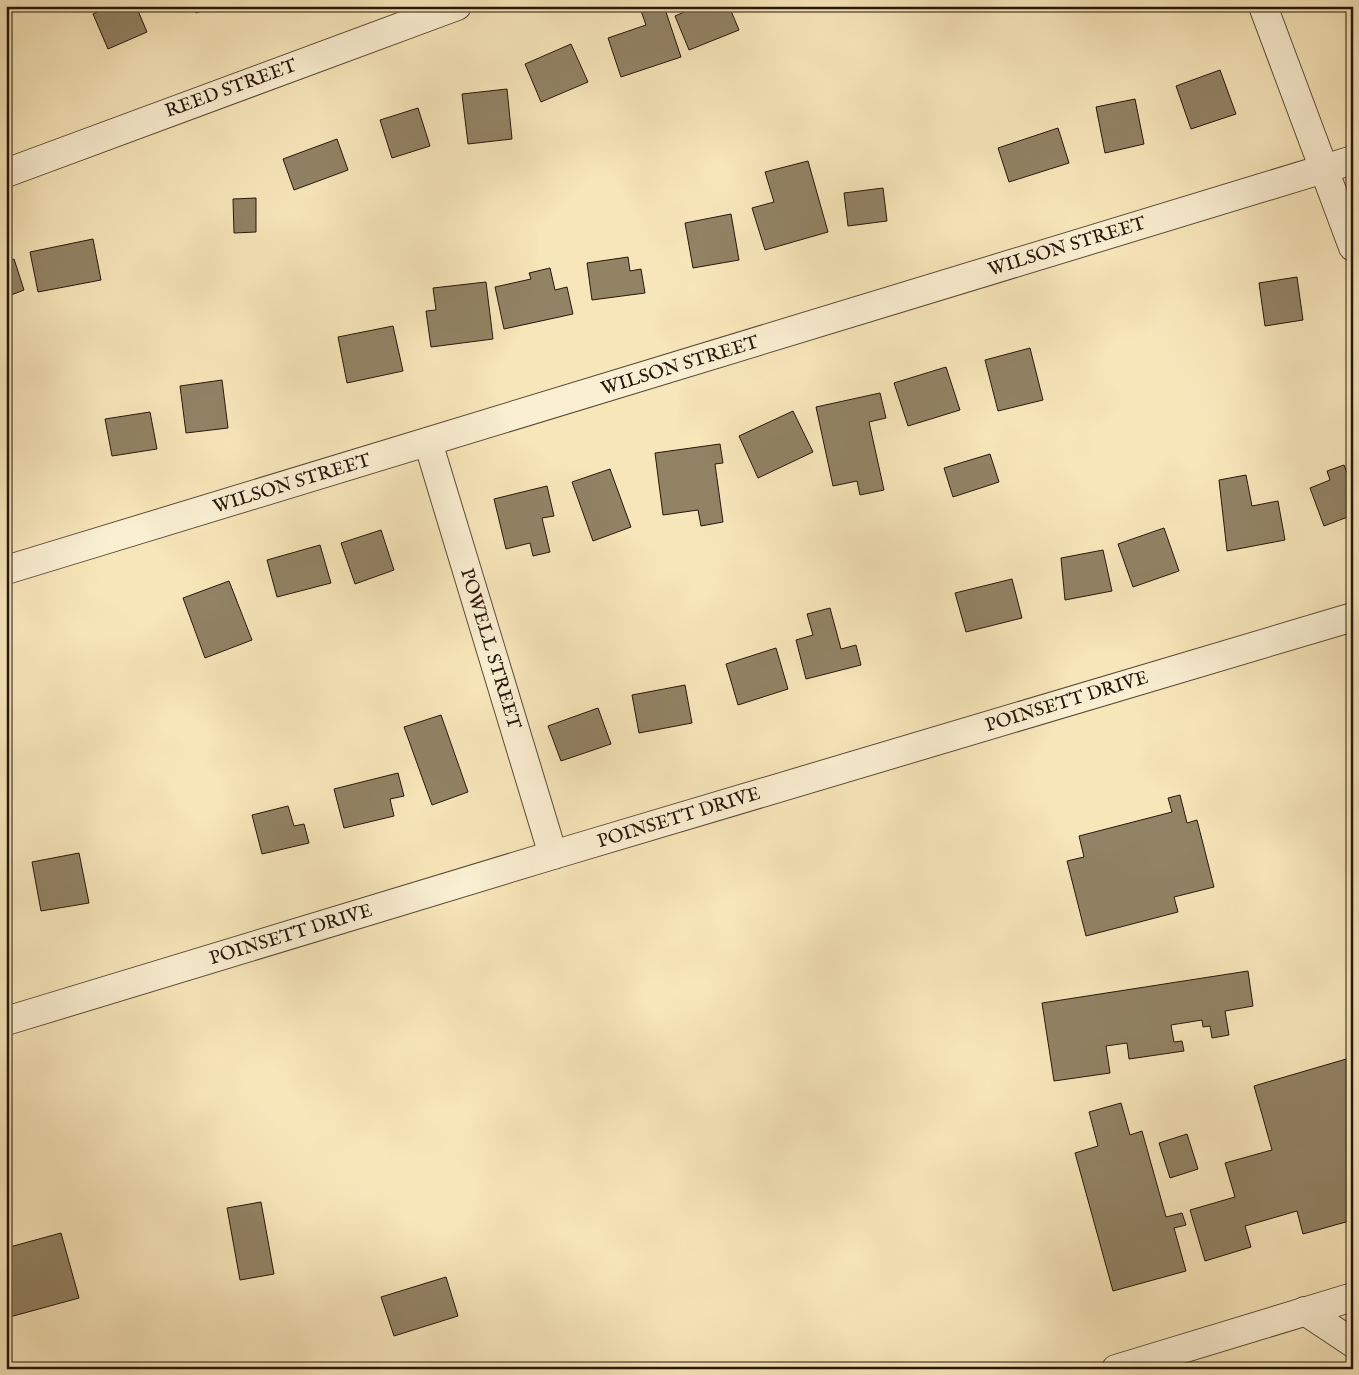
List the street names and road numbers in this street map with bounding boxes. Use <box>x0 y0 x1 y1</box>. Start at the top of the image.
street label: REED STREET <box>162 54 300 124</box>
street label: WILSON STREET <box>985 212 1149 282</box>
street label: WILSON STREET <box>598 331 762 401</box>
street label: WILSON STREET <box>210 449 374 519</box>
street label: POWELL STREET <box>454 566 526 733</box>
street label: POINSETT DRIVE <box>983 666 1151 738</box>
street label: POINSETT DRIVE <box>595 782 763 854</box>
street label: POINSETT DRIVE <box>207 899 375 971</box>

